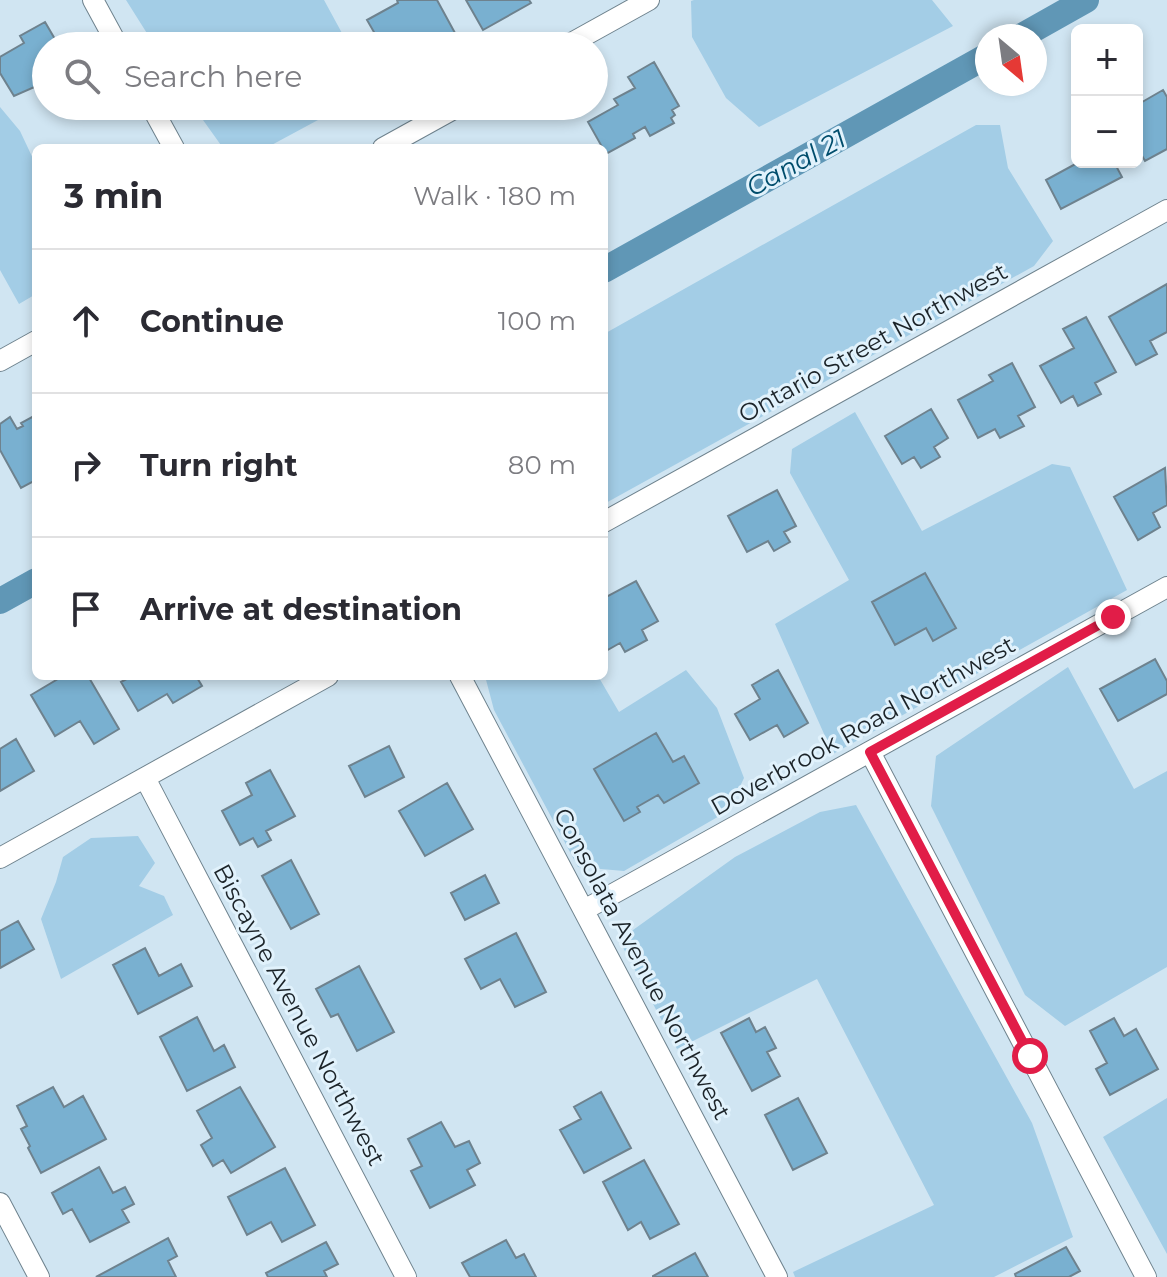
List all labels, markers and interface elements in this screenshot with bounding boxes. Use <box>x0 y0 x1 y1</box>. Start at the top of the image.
north arrow <box>975 24 1047 96</box>
map controls <box>1071 24 1143 168</box>
button: + <box>1071 24 1143 96</box>
search box <box>32 32 608 120</box>
icon: search <box>60 54 104 98</box>
text: Search here <box>124 58 302 95</box>
button: − <box>1071 96 1143 168</box>
water label: Canal 21 <box>741 123 851 203</box>
text: 3 min <box>64 175 163 217</box>
text: Walk · 180 m <box>413 180 576 212</box>
street label: Ontario Street Northwest <box>733 256 1012 429</box>
icon: ahead <box>64 299 108 343</box>
text: Continue <box>140 303 284 340</box>
text: 100 m <box>498 305 576 337</box>
icon: right <box>64 443 108 487</box>
text: Turn right <box>140 447 297 484</box>
text: 80 m <box>508 449 576 481</box>
icon: arrive <box>64 587 108 631</box>
text: Arrive at destination <box>140 591 462 628</box>
route end <box>1095 599 1131 635</box>
street label: Doverbrook Road Northwest <box>706 630 1020 821</box>
street label: Consolata Avenue Northwest <box>548 803 737 1125</box>
street label: Biscayne Avenue Northwest <box>207 859 392 1171</box>
route start <box>1012 1038 1048 1074</box>

